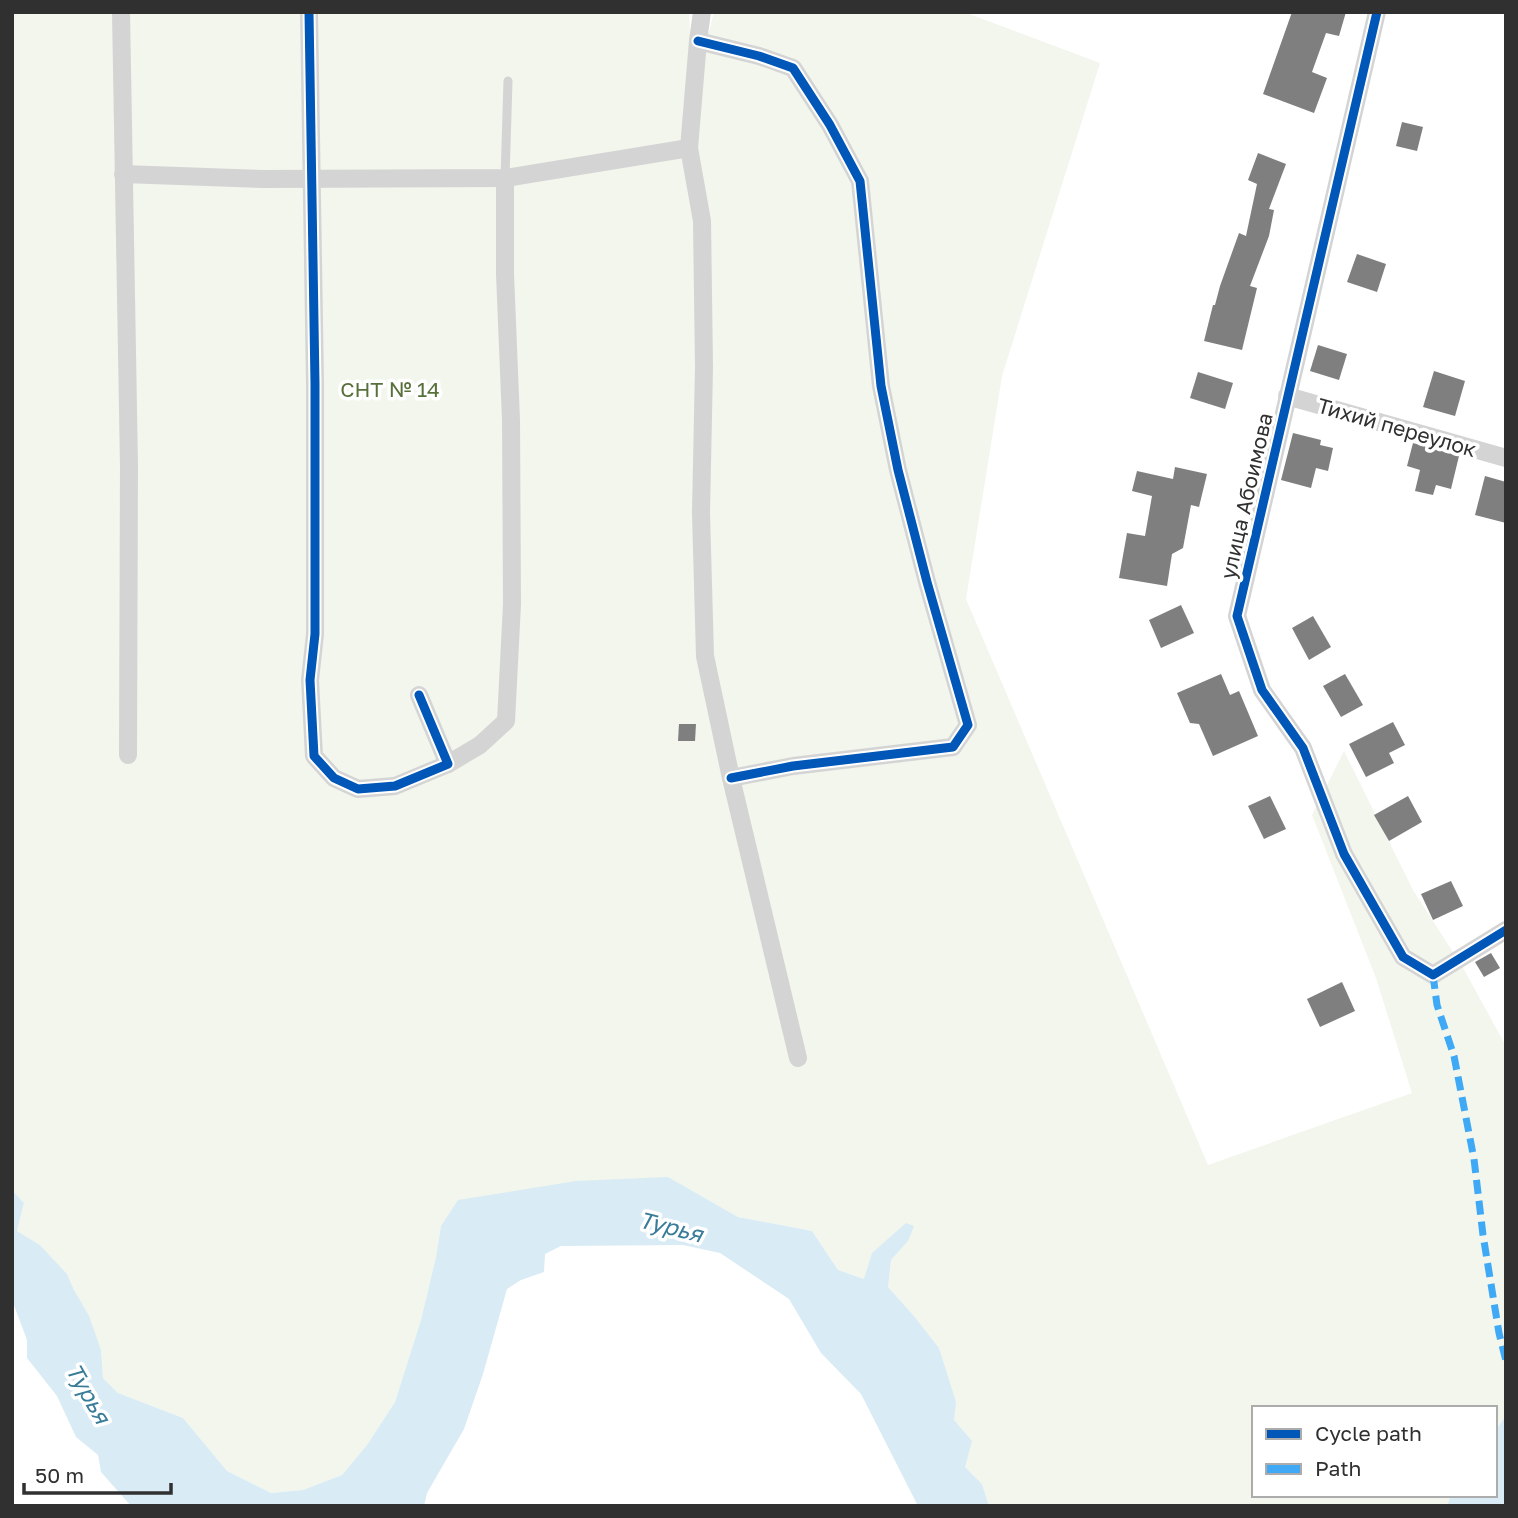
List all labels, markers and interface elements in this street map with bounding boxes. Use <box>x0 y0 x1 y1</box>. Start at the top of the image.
park label: СНТ № 14 <box>340 376 440 402</box>
street label: Тихий переулок <box>1315 392 1479 462</box>
street label: улица Абоимова <box>1214 410 1278 582</box>
water label: Турья <box>636 1205 708 1248</box>
water label: Турья <box>61 1358 118 1430</box>
legend <box>1252 1406 1497 1497</box>
text: Cycle path <box>1315 1420 1422 1446</box>
scale bar <box>24 1452 172 1496</box>
text: Path <box>1315 1455 1362 1481</box>
text: 50 m <box>35 1462 84 1488</box>

